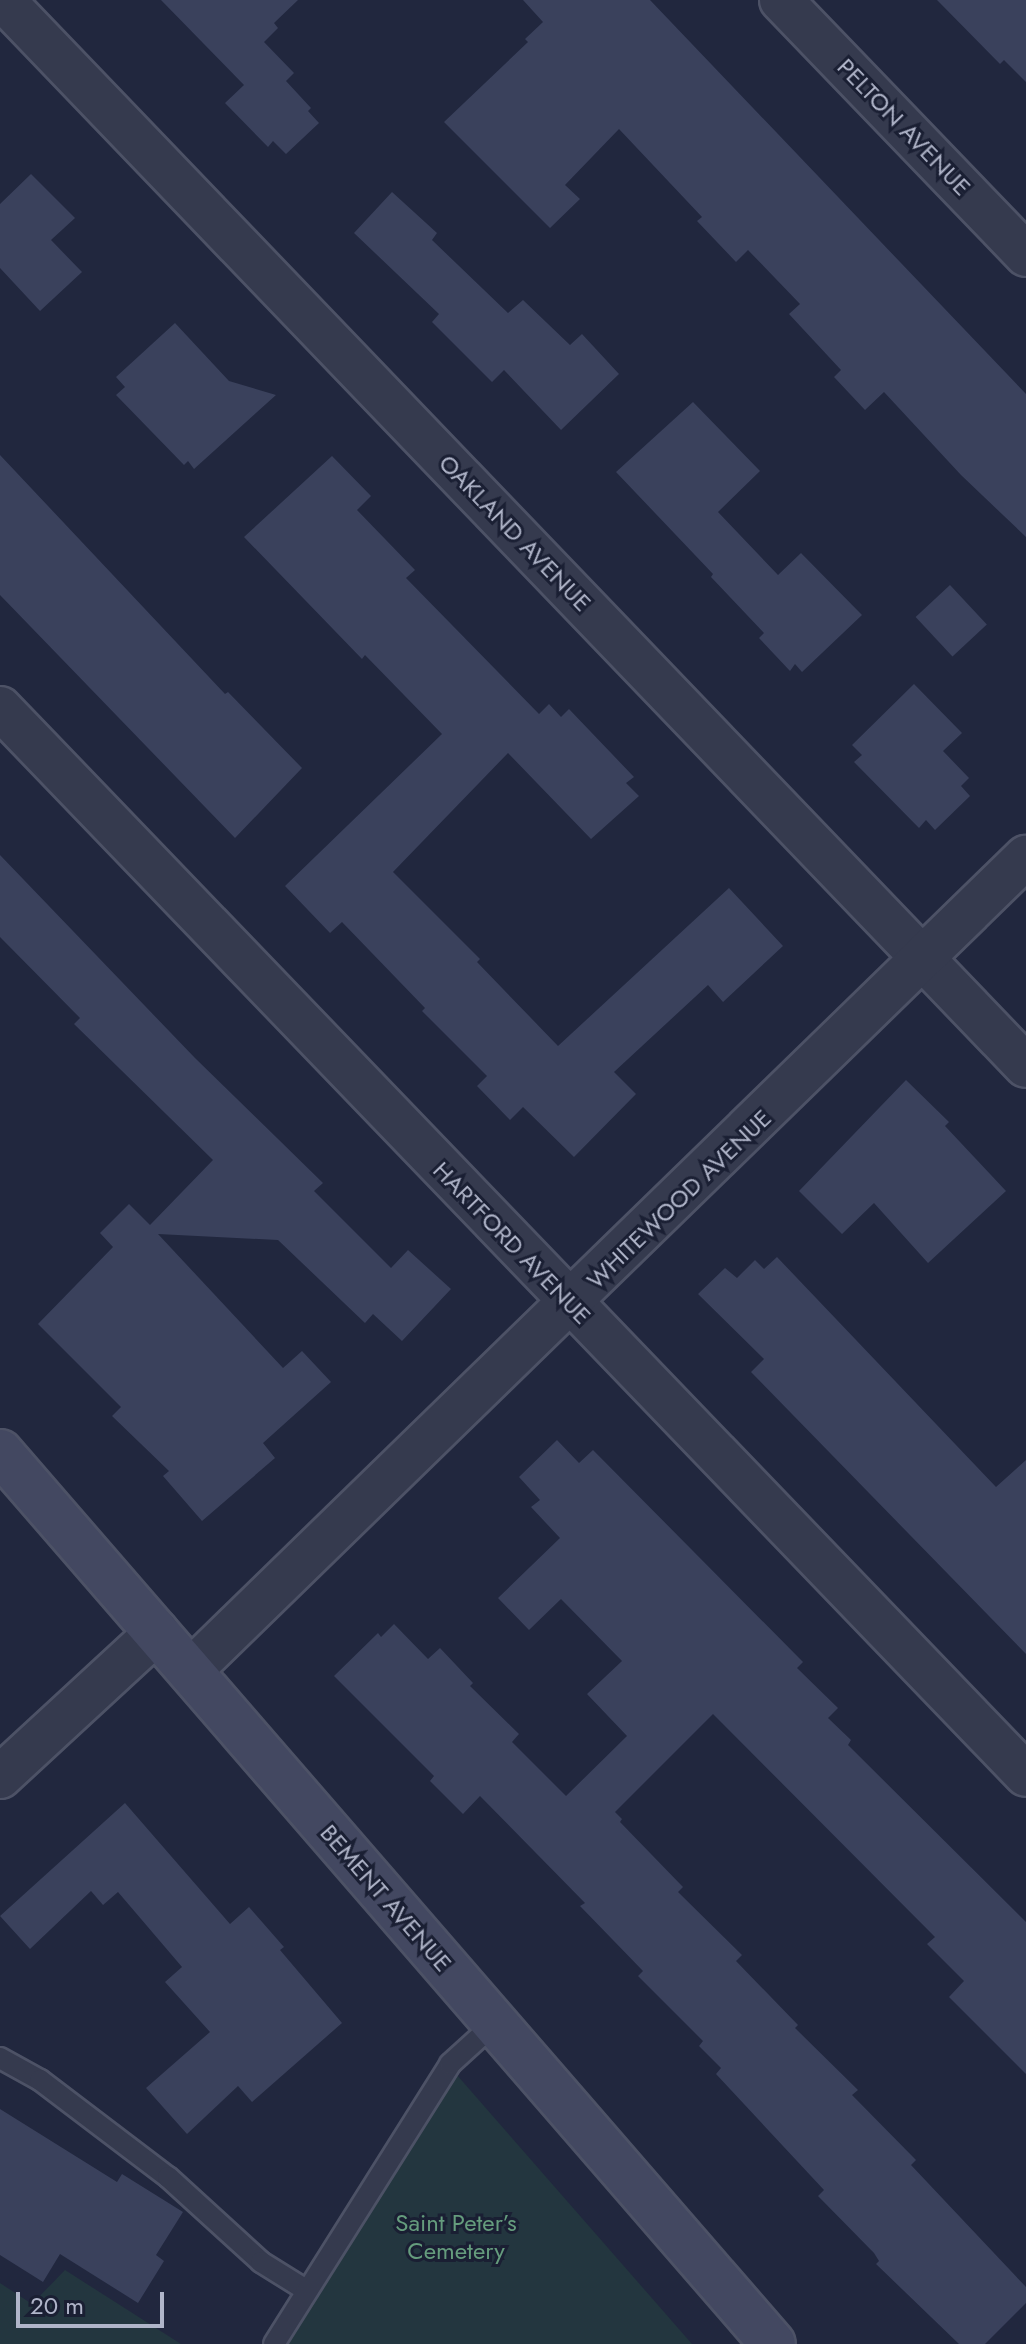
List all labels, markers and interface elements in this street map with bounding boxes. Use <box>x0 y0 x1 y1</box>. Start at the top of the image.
street label: PELTON AVENUE <box>831 52 977 202</box>
street label: OAKLAND AVENUE <box>433 449 597 617</box>
street label: WHITEWOOD AVENUE <box>581 1103 777 1295</box>
street label: HARTFORD AVENUE <box>427 1156 597 1330</box>
street label: BEMENT AVENUE <box>314 1819 458 1977</box>
park label: Saint Peter’s Cemetery <box>395 2209 517 2265</box>
scale bar <box>20 2276 168 2326</box>
text: 20 m <box>30 2288 84 2323</box>

